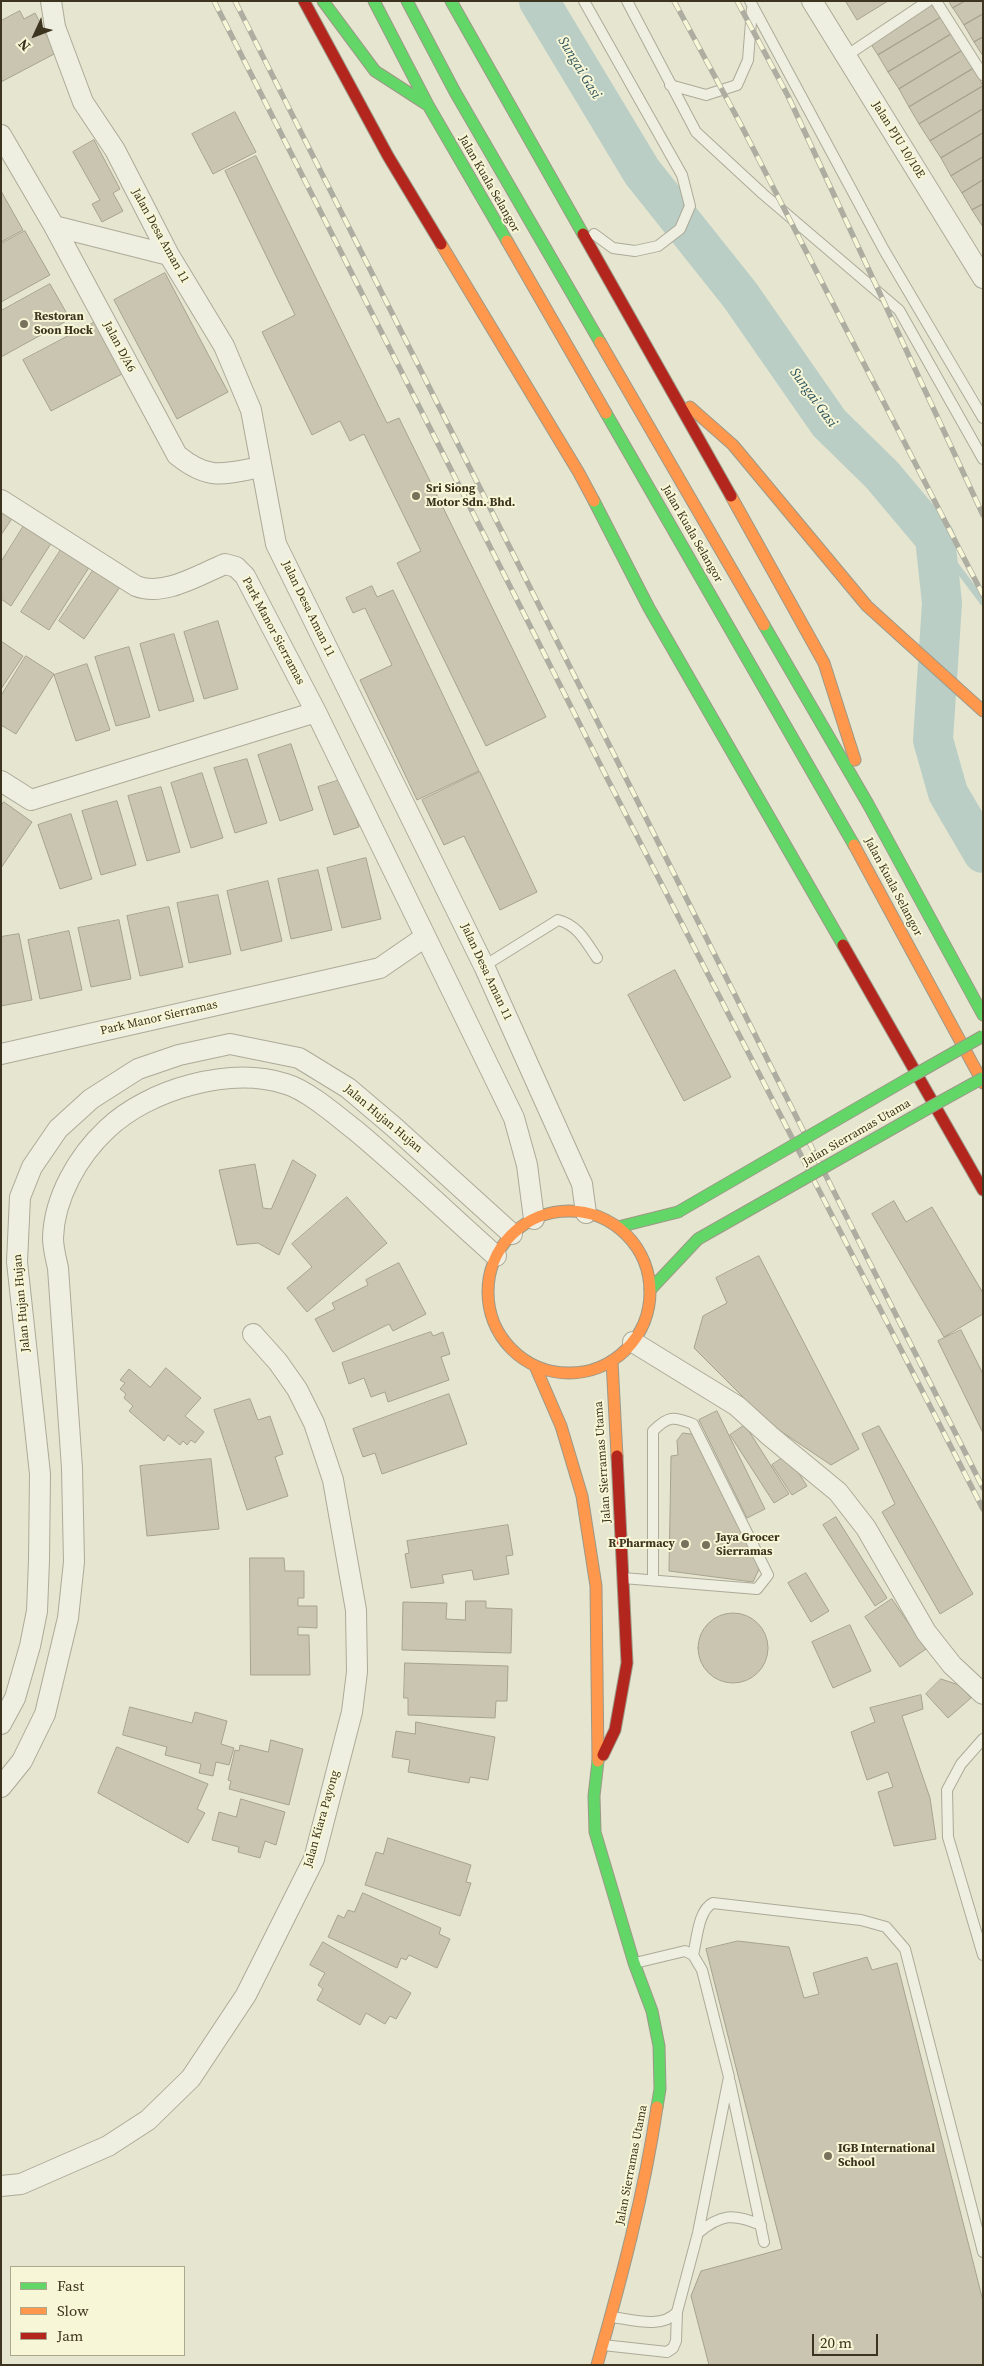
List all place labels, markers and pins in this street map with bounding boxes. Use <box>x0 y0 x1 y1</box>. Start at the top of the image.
place label: Restoran Soon Hock <box>34 310 93 338</box>
marker: Restoran Soon Hock <box>18 318 30 330</box>
place label: Sri Siong Motor Sdn. Bhd. <box>426 482 515 510</box>
marker: Sri Siong Motor Sdn. Bhd. <box>410 490 422 502</box>
place label: Jaya Grocer Sierramas <box>716 1531 780 1559</box>
place label: R Pharmacy <box>608 1537 675 1551</box>
marker: R Pharmacy <box>679 1538 691 1550</box>
marker: Jaya Grocer Sierramas <box>700 1539 712 1551</box>
place label: IGB International School <box>838 2142 935 2170</box>
marker: IGB International School <box>822 2150 834 2162</box>

